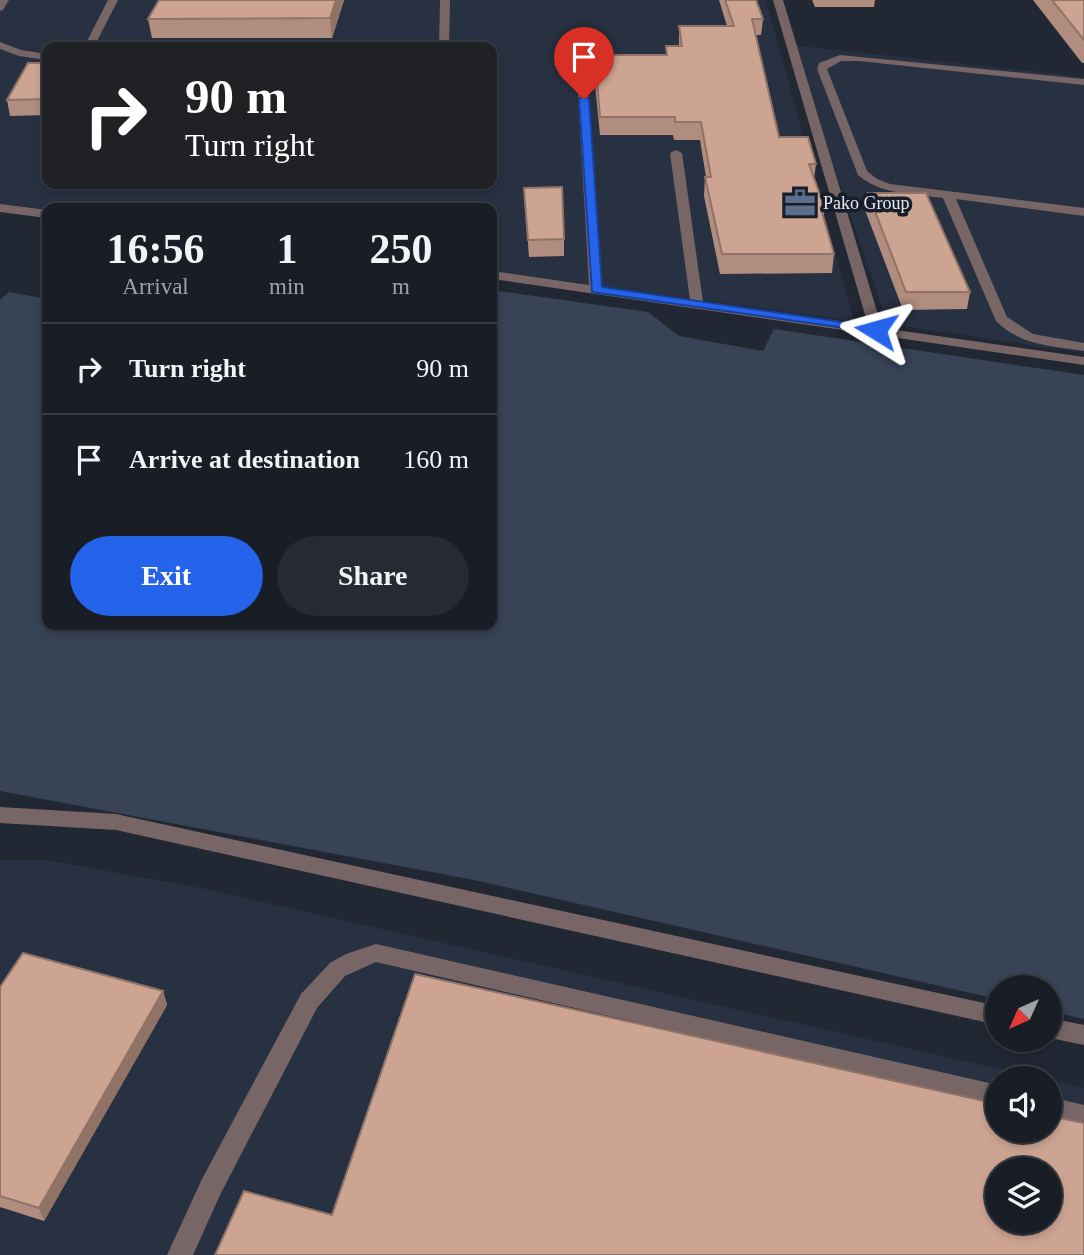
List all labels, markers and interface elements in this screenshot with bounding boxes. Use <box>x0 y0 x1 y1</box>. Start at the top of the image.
pin <box>554 27 614 99</box>
icon: arrive <box>565 38 603 76</box>
text: 90 m <box>185 69 287 124</box>
icon: right <box>70 70 161 161</box>
text: Turn right <box>185 127 315 163</box>
office icon: Pako Group <box>783 186 817 220</box>
place label: Pako Group <box>823 193 910 213</box>
text: 16:56 <box>107 226 205 272</box>
text: 1 <box>276 226 297 272</box>
text: 250 <box>369 226 432 272</box>
text: Arrival <box>122 274 189 299</box>
text: min <box>269 274 305 299</box>
text: m <box>392 274 410 299</box>
position arrow <box>839 293 913 367</box>
icon: right <box>70 350 108 388</box>
text: Turn right <box>129 354 246 383</box>
text: 90 m <box>416 354 469 383</box>
icon: arrive <box>70 441 108 479</box>
text: Arrive at destination <box>129 445 360 474</box>
text: 160 m <box>403 445 469 474</box>
button: Exit <box>70 536 263 616</box>
button: Share <box>277 536 469 616</box>
north arrow <box>985 975 1062 1052</box>
map controls <box>985 975 1062 1234</box>
button: sound <box>985 1066 1062 1143</box>
button: layers <box>985 1157 1062 1234</box>

